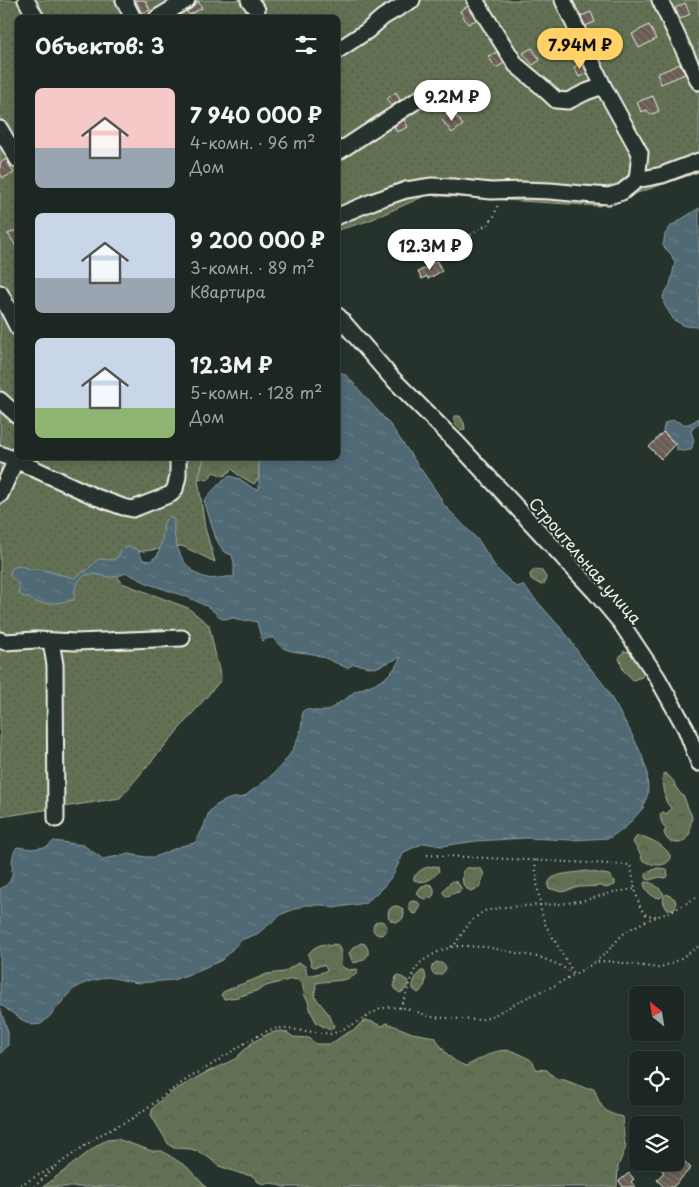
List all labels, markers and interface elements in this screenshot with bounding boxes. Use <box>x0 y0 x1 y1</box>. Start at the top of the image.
pin: 7.94M ₽ <box>534 28 626 70</box>
text: Объектов: 3 <box>35 29 165 61</box>
icon: filters <box>292 31 320 59</box>
text: 7.94M ₽ <box>548 32 612 56</box>
pin: 9.2M ₽ <box>411 80 493 122</box>
text: 9.2M ₽ <box>425 84 479 108</box>
text: 7 940 000 ₽ <box>190 98 322 130</box>
icon: home <box>75 108 135 168</box>
text: 4-комн. · 96 m² <box>190 130 315 154</box>
text: Дом <box>190 154 224 178</box>
text: 9 200 000 ₽ <box>190 223 325 255</box>
pin: 12.3M ₽ <box>384 228 476 271</box>
icon: home <box>75 233 135 293</box>
text: 12.3M ₽ <box>399 233 461 257</box>
text: 3-комн. · 89 m² <box>190 255 315 279</box>
text: Квартира <box>190 279 265 303</box>
text: 12.3M ₽ <box>190 348 272 380</box>
icon: home <box>75 358 135 418</box>
text: 5-комн. · 128 m² <box>190 380 322 404</box>
text: Дом <box>190 404 224 428</box>
street label: Строительная улица <box>524 491 648 629</box>
north arrow <box>629 986 684 1041</box>
map controls <box>629 986 684 1171</box>
button: locate <box>629 1051 684 1106</box>
button: layers <box>629 1116 684 1171</box>

